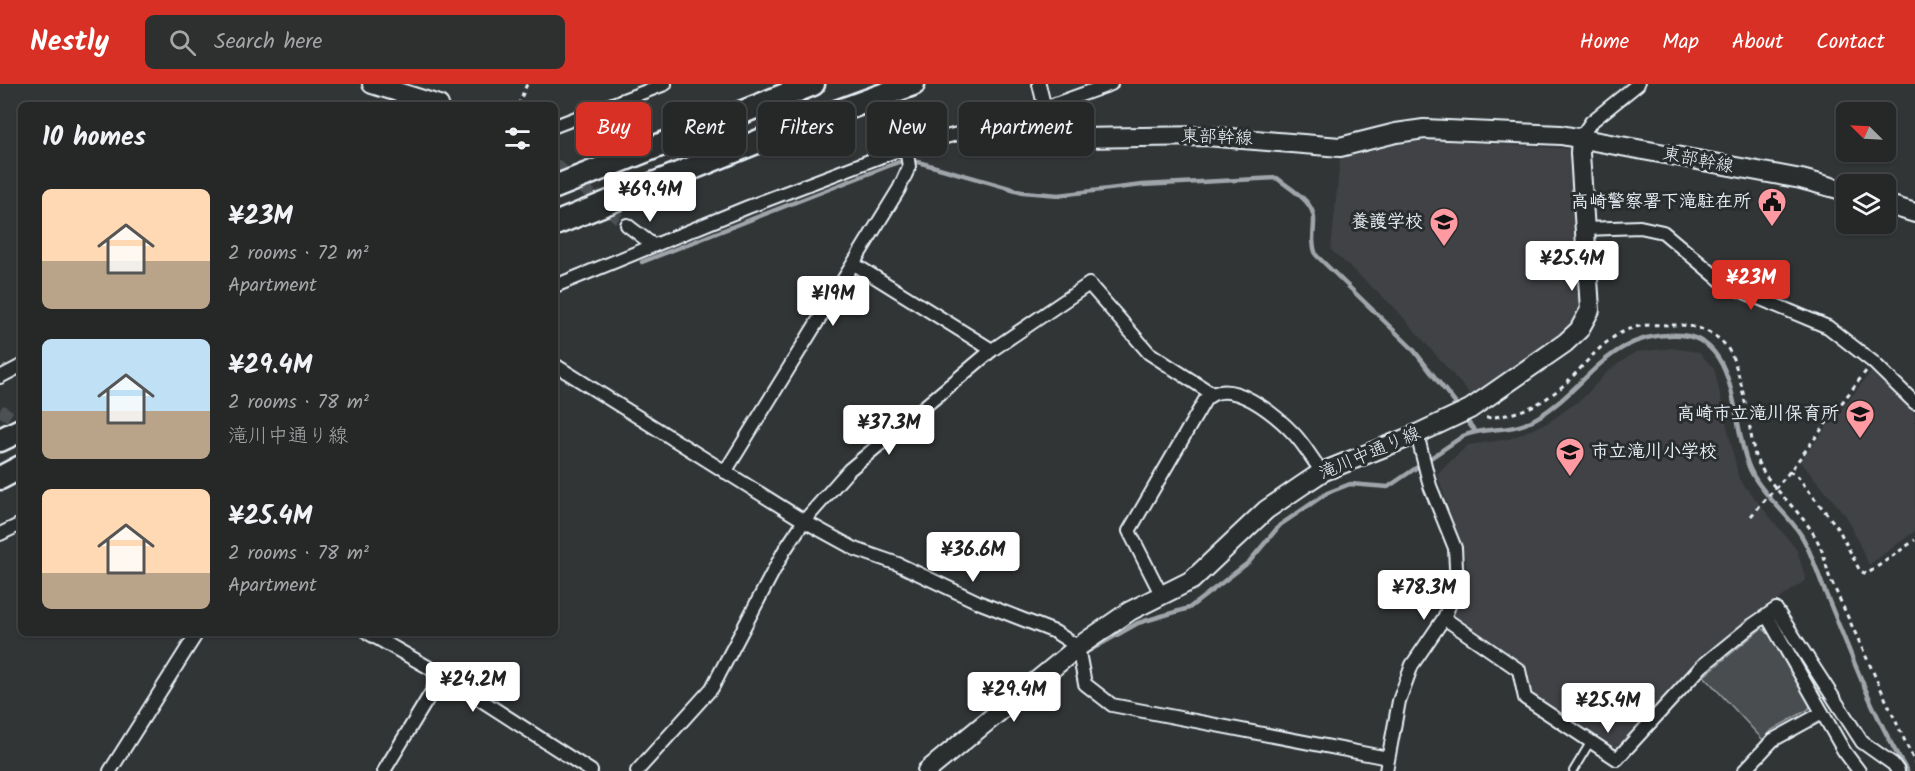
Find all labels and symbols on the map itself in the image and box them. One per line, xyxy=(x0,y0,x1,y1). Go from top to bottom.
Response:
north arrow xyxy=(1836,102,1896,162)
street label: 東部幹線 xyxy=(1181,122,1253,154)
street label: 東部幹線 xyxy=(1660,140,1736,182)
pin: ¥69.4M xyxy=(601,172,699,223)
public building icon: 高崎警察署下滝駐在所 xyxy=(1756,186,1788,228)
place label: 高崎警察署下滝駐在所 xyxy=(1571,188,1751,217)
school or university icon: 養護学校 xyxy=(1428,206,1460,248)
place label: 養護学校 xyxy=(1351,208,1423,237)
pin: ¥25.4M xyxy=(1523,241,1621,292)
pin: ¥23M xyxy=(1715,260,1787,311)
pin: ¥19M xyxy=(797,276,869,327)
school or university icon: 高崎市立滝川保育所 xyxy=(1844,398,1876,440)
place label: 高崎市立滝川保育所 xyxy=(1677,400,1839,429)
pin: ¥37.3M xyxy=(840,405,938,456)
street label: 滝川中通り線 xyxy=(1315,420,1425,488)
school or university icon: 市立滝川小学校 xyxy=(1554,436,1586,478)
place label: 市立滝川小学校 xyxy=(1591,438,1717,467)
pin: ¥36.6M xyxy=(924,532,1022,583)
pin: ¥78.3M xyxy=(1375,570,1473,621)
pin: ¥24.2M xyxy=(424,662,522,713)
pin: ¥29.4M xyxy=(965,672,1063,723)
pin: ¥25.4M xyxy=(1559,683,1657,734)

